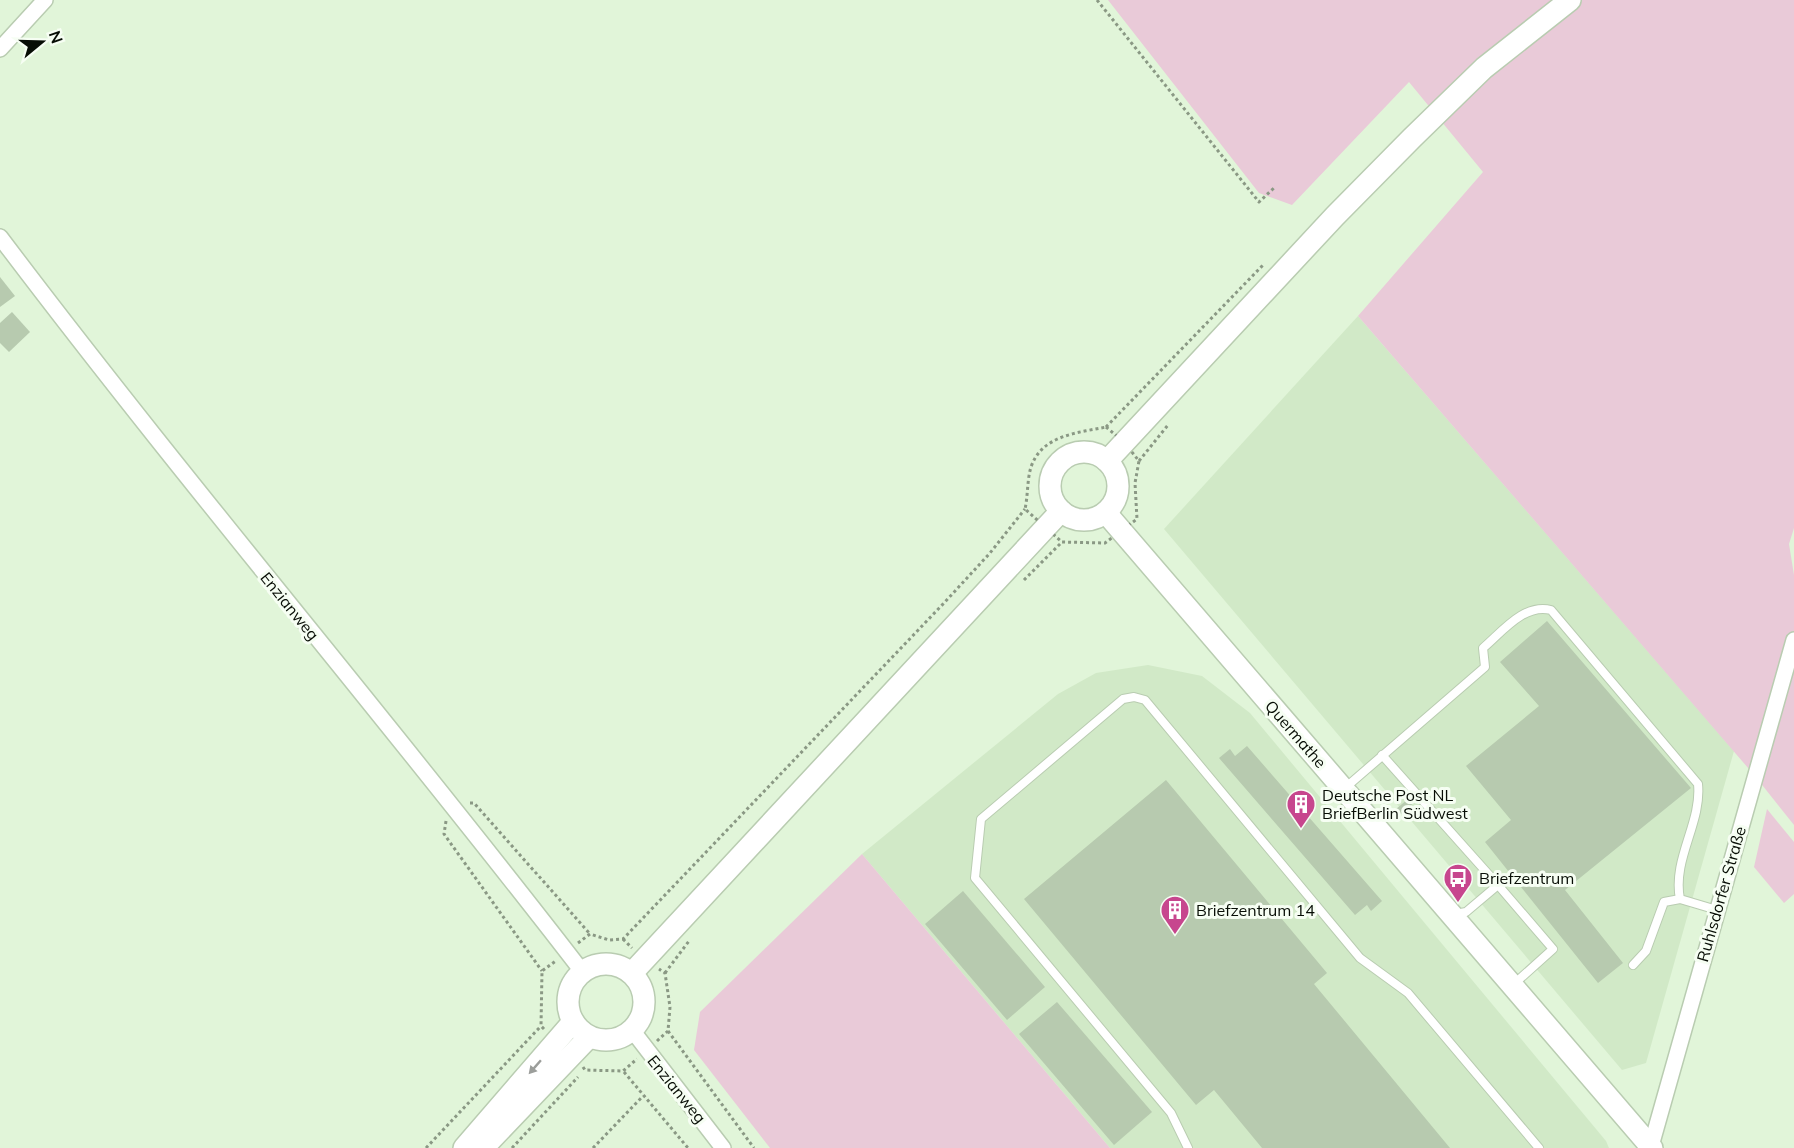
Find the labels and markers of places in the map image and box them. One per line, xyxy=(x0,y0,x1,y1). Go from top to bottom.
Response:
place label: Deutsche Post NL BriefBerlin Südwest xyxy=(1322,785,1468,823)
building icon: Deutsche Post NL BriefBerlin Südwest xyxy=(1285,788,1317,830)
bus stop icon: Briefzentrum xyxy=(1442,862,1474,904)
place label: Briefzentrum xyxy=(1479,868,1574,888)
building icon: Briefzentrum 14 xyxy=(1159,894,1191,936)
place label: Briefzentrum 14 xyxy=(1196,900,1315,920)

